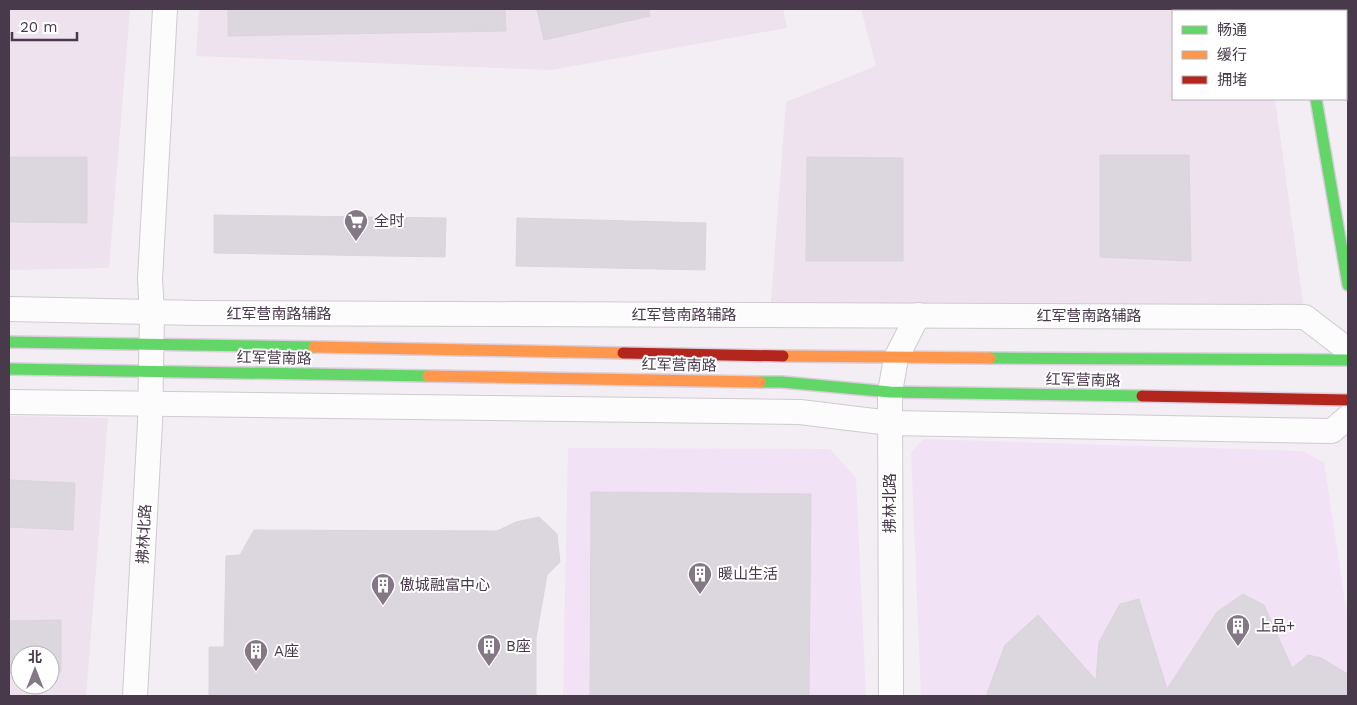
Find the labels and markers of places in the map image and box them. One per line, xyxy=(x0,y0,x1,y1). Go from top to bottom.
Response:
supermarket icon: 全时 xyxy=(343,208,369,242)
place label: 全时 xyxy=(374,212,404,230)
building icon: 暖山生活 xyxy=(687,561,713,595)
place label: 暖山生活 xyxy=(718,565,778,583)
building icon: 傲城融富中心 xyxy=(370,572,396,606)
place label: 傲城融富中心 xyxy=(400,576,490,594)
building icon: 上品+ xyxy=(1225,613,1251,647)
place label: 上品+ xyxy=(1256,617,1295,635)
building icon: B座 xyxy=(476,633,502,667)
place label: B座 xyxy=(506,637,531,655)
building icon: A座 xyxy=(243,638,269,672)
place label: A座 xyxy=(274,642,299,660)

